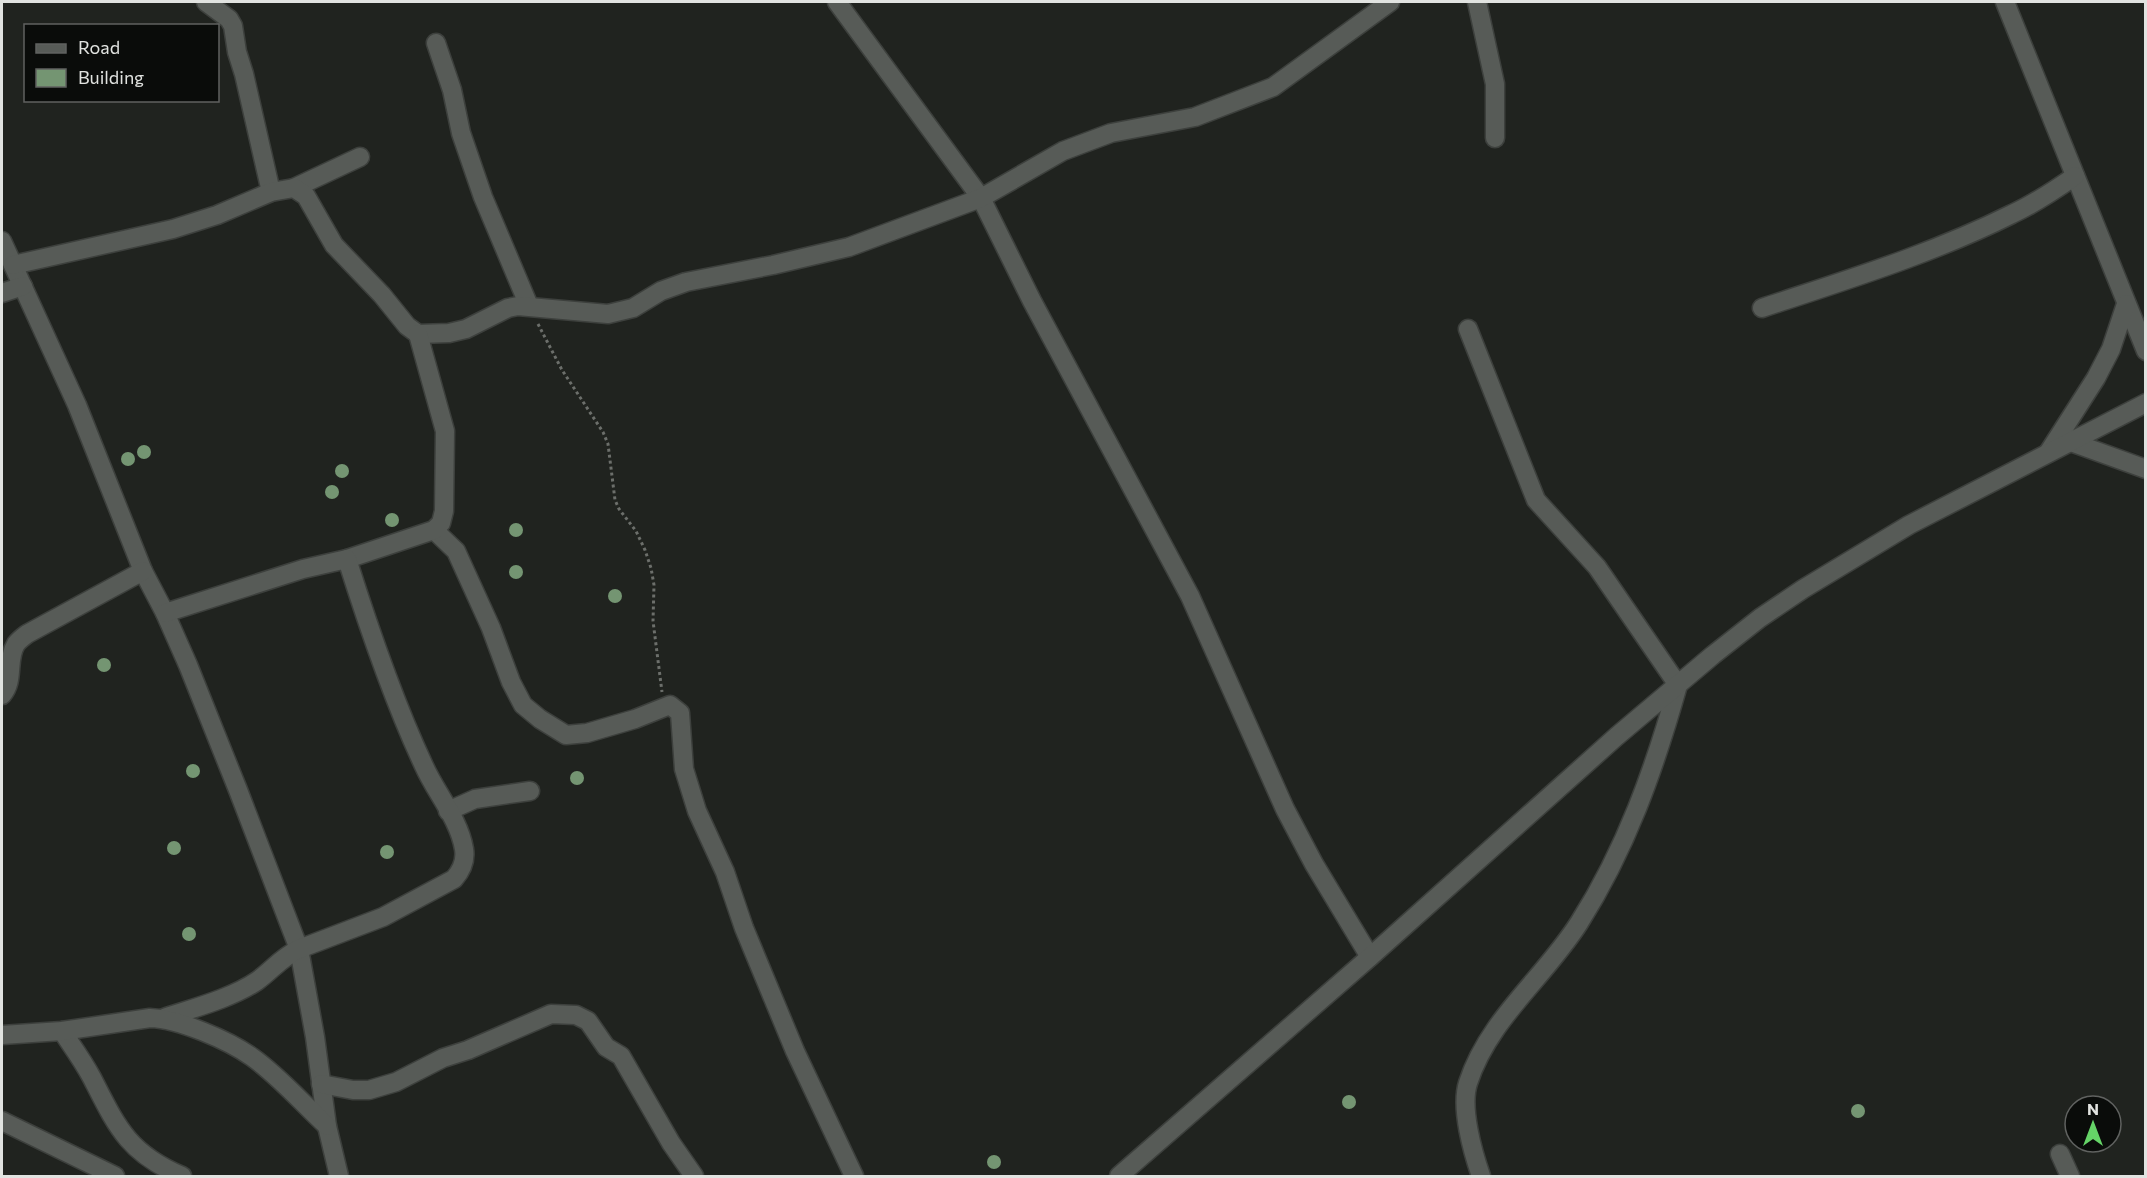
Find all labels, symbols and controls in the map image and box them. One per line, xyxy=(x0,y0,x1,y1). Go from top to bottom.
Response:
legend xyxy=(24,24,219,102)
text: Road xyxy=(78,36,120,58)
text: Building xyxy=(78,66,144,88)
north arrow xyxy=(2063,1094,2123,1154)
text: N xyxy=(2087,1099,2099,1118)

